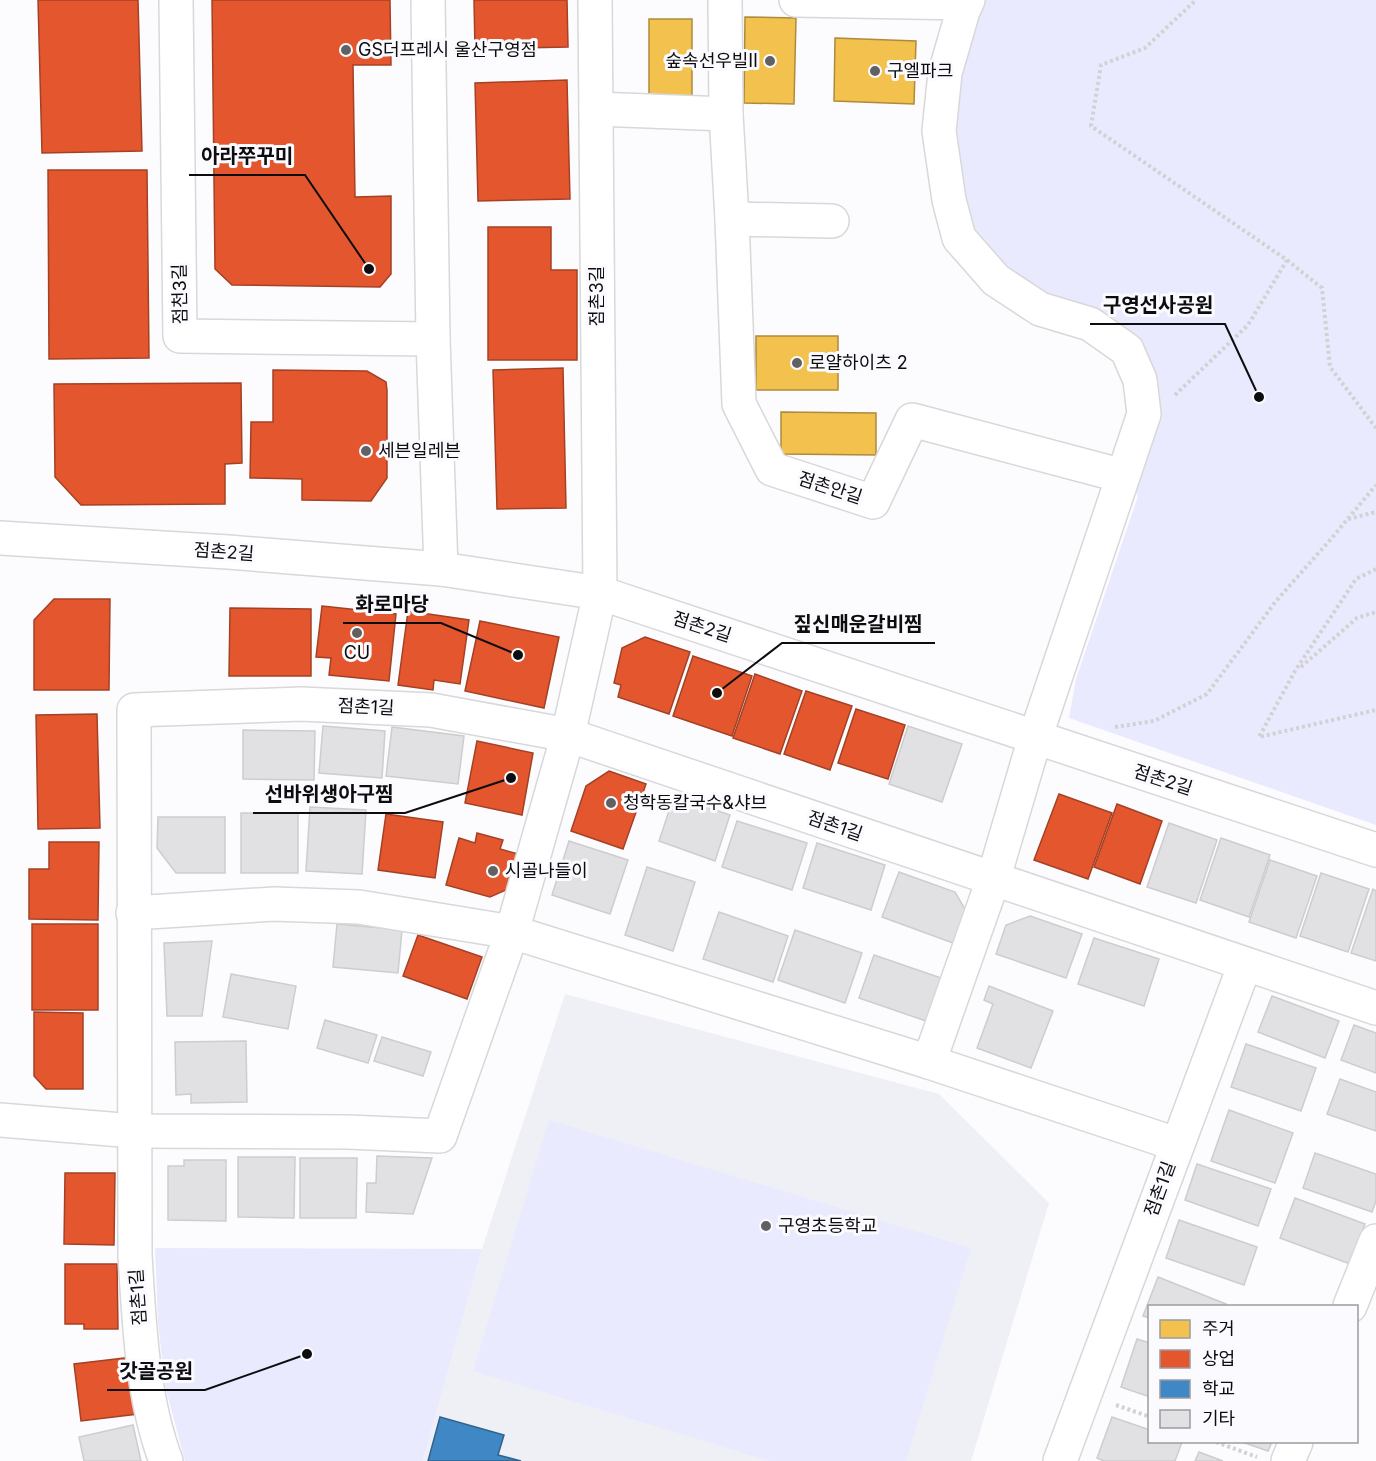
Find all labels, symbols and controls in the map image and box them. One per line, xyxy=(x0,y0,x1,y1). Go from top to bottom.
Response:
place label: GS더프레시 울산구영점 xyxy=(358,39,537,60)
marker: GS더프레시 울산구영점 xyxy=(339,43,353,57)
place label: 숲속선우빌Ⅱ xyxy=(666,50,758,71)
marker: 숲속선우빌Ⅱ xyxy=(763,54,777,68)
place label: 구엘파크 xyxy=(887,60,953,81)
marker: 구엘파크 xyxy=(868,64,882,78)
callout: 아라쭈꾸미 xyxy=(189,137,305,175)
text: 아라쭈꾸미 xyxy=(201,144,293,168)
street label: 점천3길 xyxy=(168,263,191,325)
street label: 점촌3길 xyxy=(586,266,607,326)
callout: 구영선사공원 xyxy=(1090,286,1225,324)
text: 구영선사공원 xyxy=(1103,293,1213,317)
place label: 로얄하이츠 2 xyxy=(809,352,908,373)
marker: 로얄하이츠 2 xyxy=(790,356,804,370)
place label: 세븐일레븐 xyxy=(378,440,461,461)
marker: 세븐일레븐 xyxy=(359,444,373,458)
street label: 점촌안길 xyxy=(795,467,865,508)
street label: 점촌2길 xyxy=(193,539,255,564)
callout: 화로마당 xyxy=(343,585,441,623)
text: 화로마당 xyxy=(355,592,429,616)
callout: 짚신매운갈비찜 xyxy=(782,605,935,643)
street label: 점촌2길 xyxy=(670,607,734,646)
text: 짚신매운갈비찜 xyxy=(794,612,922,636)
marker: CU xyxy=(350,626,364,640)
place label: CU xyxy=(344,642,370,663)
street label: 점촌1길 xyxy=(337,695,395,718)
street label: 점촌2길 xyxy=(1131,760,1195,799)
callout: 선바위생아구찜 xyxy=(253,775,405,813)
text: 선바위생아구찜 xyxy=(265,782,393,806)
place label: 청학동칼국수&샤브 xyxy=(623,792,767,813)
marker: 청학동칼국수&샤브 xyxy=(604,796,618,810)
street label: 점촌1길 xyxy=(805,806,866,845)
place label: 시골나들이 xyxy=(505,860,588,881)
marker: 시골나들이 xyxy=(486,864,500,878)
street label: 점촌1길 xyxy=(1140,1158,1179,1219)
place label: 구영초등학교 xyxy=(778,1215,877,1236)
marker: 구영초등학교 xyxy=(759,1219,773,1233)
street label: 점촌1길 xyxy=(125,1268,150,1326)
legend xyxy=(1148,1305,1358,1443)
text: 주거 xyxy=(1202,1318,1235,1339)
text: 상업 xyxy=(1202,1348,1235,1369)
callout: 갓골공원 xyxy=(107,1352,205,1390)
text: 갓골공원 xyxy=(119,1359,193,1383)
text: 학교 xyxy=(1202,1378,1235,1399)
text: 기타 xyxy=(1202,1408,1236,1429)

